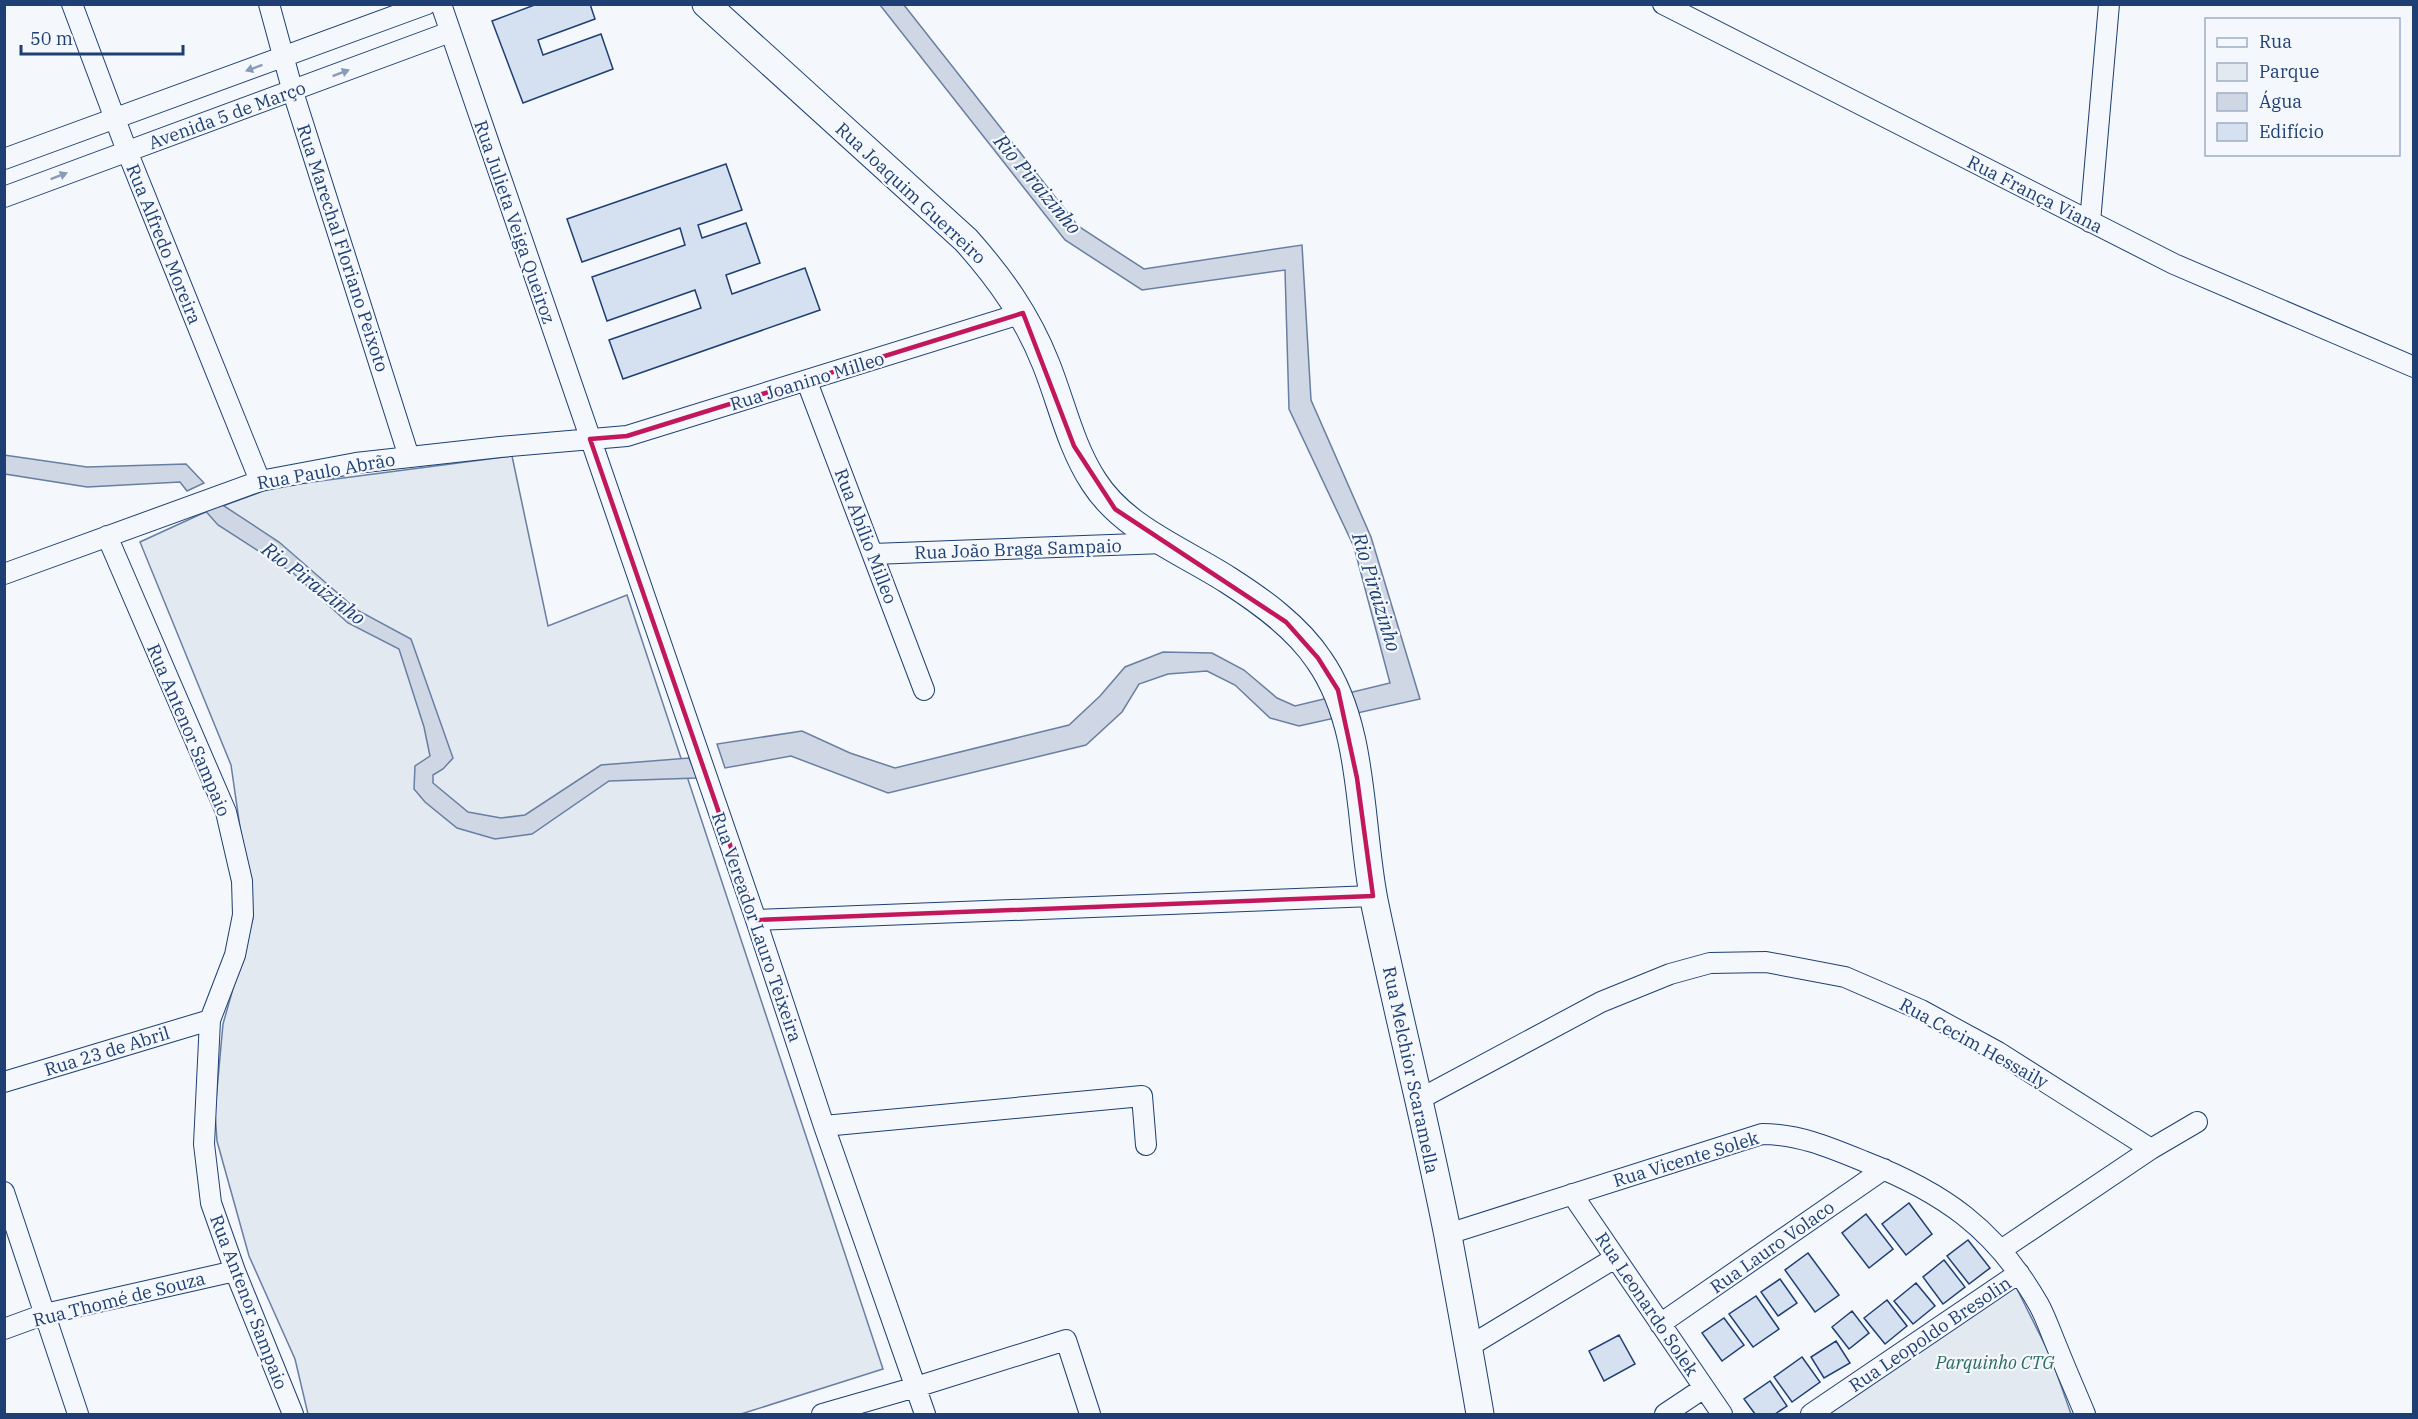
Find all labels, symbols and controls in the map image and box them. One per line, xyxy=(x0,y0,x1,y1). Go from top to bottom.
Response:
scale bar xyxy=(21,18,183,56)
legend xyxy=(2205,18,2400,156)
text: 50 m xyxy=(30,27,73,50)
text: Rua xyxy=(2259,30,2292,53)
text: Parque xyxy=(2259,60,2319,83)
one-way arrow xyxy=(245,64,263,74)
one-way arrow xyxy=(332,68,350,78)
street label: Avenida 5 de Março xyxy=(145,76,309,154)
text: Água xyxy=(2259,90,2302,113)
street label: Rua Julieta Veiga Queiroz xyxy=(469,117,561,327)
street label: Rua Joaquim Guerreiro xyxy=(831,117,991,269)
text: Edifício xyxy=(2259,120,2324,143)
street label: Rua Marechal Floriano Peixoto xyxy=(292,121,394,375)
water label: Rio Piraizinho xyxy=(987,127,1088,240)
street label: Rua França Viana xyxy=(1963,150,2107,238)
street label: Rua Alfredo Moreira xyxy=(121,160,207,328)
one-way arrow xyxy=(50,171,68,181)
street label: Rua Joanino Milleo xyxy=(727,347,887,415)
street label: Rua Paulo Abrão xyxy=(255,448,397,494)
street label: Rua Abílio Milleo xyxy=(830,465,902,607)
water label: Rio Piraizinho xyxy=(1346,528,1408,655)
street label: Rua João Braga Sampaio xyxy=(914,534,1122,564)
water label: Rio Piraizinho xyxy=(256,535,371,631)
street label: Rua Antenor Sampaio xyxy=(142,640,236,820)
street label: Rua Vereador Lauro Teixeira xyxy=(707,809,807,1045)
street label: Rua Melchior Scaramella xyxy=(1378,964,1444,1176)
street label: Rua Cecim Hessaily xyxy=(1896,993,2053,1094)
street label: Rua 23 de Abril xyxy=(42,1021,172,1081)
street label: Rua Vicente Solek xyxy=(1610,1126,1762,1192)
street label: Rua Lauro Volaco xyxy=(1705,1196,1839,1298)
street label: Rua Antenor Sampaio xyxy=(205,1211,293,1393)
street label: Rua Leonardo Solek xyxy=(1590,1228,1704,1381)
street label: Rua Thomé de Souza xyxy=(30,1266,208,1332)
street label: Rua Leopoldo Bresolin xyxy=(1844,1271,2016,1397)
park label: Parquinho CTG xyxy=(1934,1351,2055,1374)

